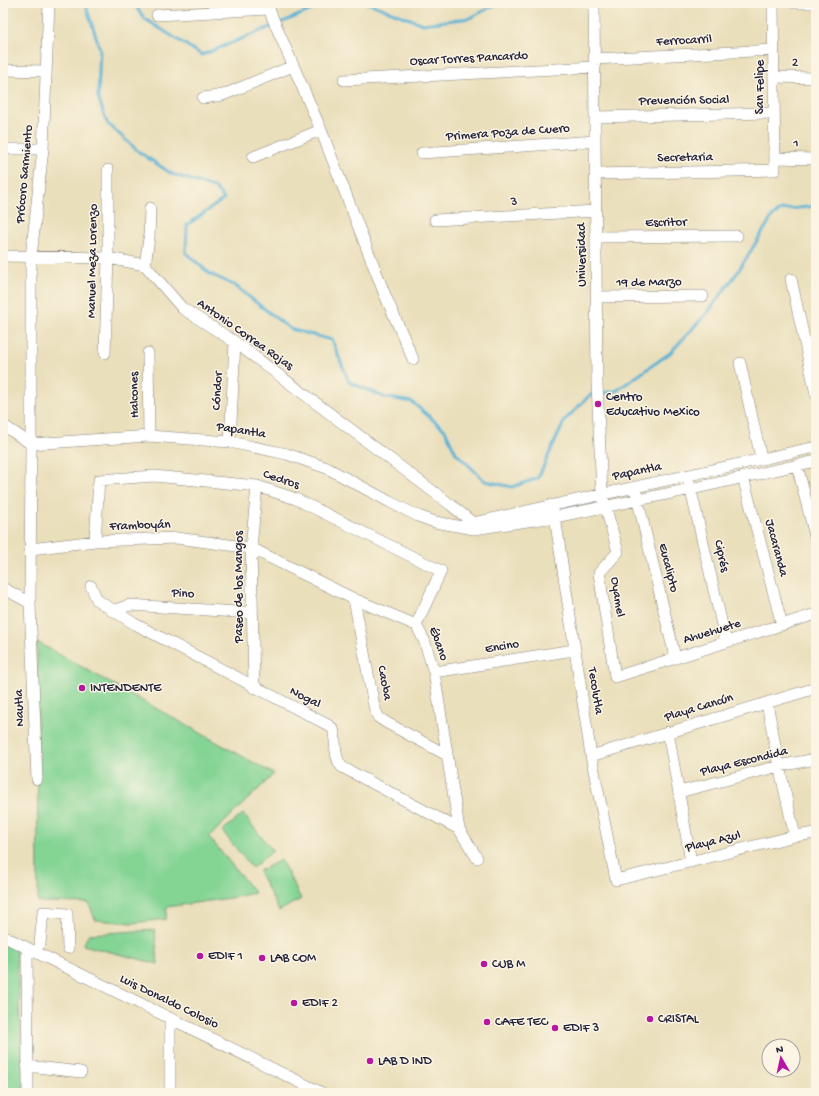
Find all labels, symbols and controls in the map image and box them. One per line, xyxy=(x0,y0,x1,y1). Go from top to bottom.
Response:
street label: Ferrocarril xyxy=(655,32,712,50)
street label: Oscar Torres Pancardo xyxy=(409,48,529,70)
street label: 2 xyxy=(792,55,799,71)
street label: San Felipe xyxy=(753,59,768,114)
street label: Prevención Social xyxy=(638,93,729,109)
street label: Primera Poza de Cuero xyxy=(445,121,571,145)
street label: Prócoro Sarmiento xyxy=(13,124,37,225)
street label: 1 xyxy=(792,136,799,152)
street label: Secretaria xyxy=(657,150,714,166)
street label: 3 xyxy=(509,194,518,210)
street label: Manuel Meza Lorenzo xyxy=(85,203,102,318)
street label: Escritor xyxy=(645,215,688,231)
street label: Universidad xyxy=(575,222,590,287)
street label: 19 de Marzo xyxy=(615,275,682,291)
street label: Antonio Correa Rojas xyxy=(194,296,297,375)
street label: Halcones xyxy=(127,370,143,418)
street label: Cóndor xyxy=(209,370,227,411)
place label: Centro Educativo Mexico xyxy=(606,390,700,420)
marker: Centro Educativo Mexico xyxy=(593,399,603,409)
street label: Papantla xyxy=(214,420,267,442)
street label: Papantla xyxy=(610,459,664,485)
street label: Cedros xyxy=(261,467,302,493)
street label: Framboyán xyxy=(108,517,172,535)
street label: Jacaranda xyxy=(761,518,791,579)
street label: Paseo de los Mangos xyxy=(232,530,247,644)
street label: Ciprés xyxy=(710,539,732,575)
street label: Eucalipto xyxy=(655,542,681,594)
street label: Oyamel xyxy=(606,576,628,618)
street label: Pino xyxy=(170,586,195,602)
street label: Ahuehuete xyxy=(681,616,743,648)
street label: Ébano xyxy=(425,625,452,663)
street label: Encino xyxy=(484,637,520,657)
street label: Caoba xyxy=(373,664,395,702)
street label: Tecolutla xyxy=(584,666,606,716)
place label: INTENDENTE xyxy=(90,681,162,696)
marker: INTENDENTE xyxy=(77,683,87,693)
street label: Nogal xyxy=(287,684,323,712)
street label: Nautla xyxy=(12,688,28,727)
street label: Playa Cancún xyxy=(662,690,736,726)
street label: Playa Escondida xyxy=(698,744,790,780)
street label: Playa Azul xyxy=(683,828,742,856)
place label: EDIF 1 xyxy=(208,949,243,964)
marker: EDIF 1 xyxy=(195,951,205,961)
place label: LAB COM xyxy=(270,951,317,966)
marker: LAB COM xyxy=(257,953,267,963)
place label: CUB M xyxy=(492,957,526,972)
marker: CUB M xyxy=(479,959,489,969)
street label: Luis Donaldo Colosio xyxy=(117,972,221,1033)
place label: EDIF 2 xyxy=(302,996,338,1011)
marker: EDIF 2 xyxy=(289,998,299,1008)
place label: CRISTAL xyxy=(658,1012,700,1027)
marker: CRISTAL xyxy=(645,1014,655,1024)
place label: CAFE TEC xyxy=(495,1015,549,1030)
marker: CAFE TEC xyxy=(482,1017,492,1027)
place label: EDIF 3 xyxy=(563,1021,599,1036)
marker: EDIF 3 xyxy=(550,1023,560,1033)
north arrow xyxy=(761,1038,801,1078)
text: N xyxy=(775,1044,784,1057)
place label: LAB D IND xyxy=(378,1054,432,1069)
marker: LAB D IND xyxy=(365,1056,375,1066)

